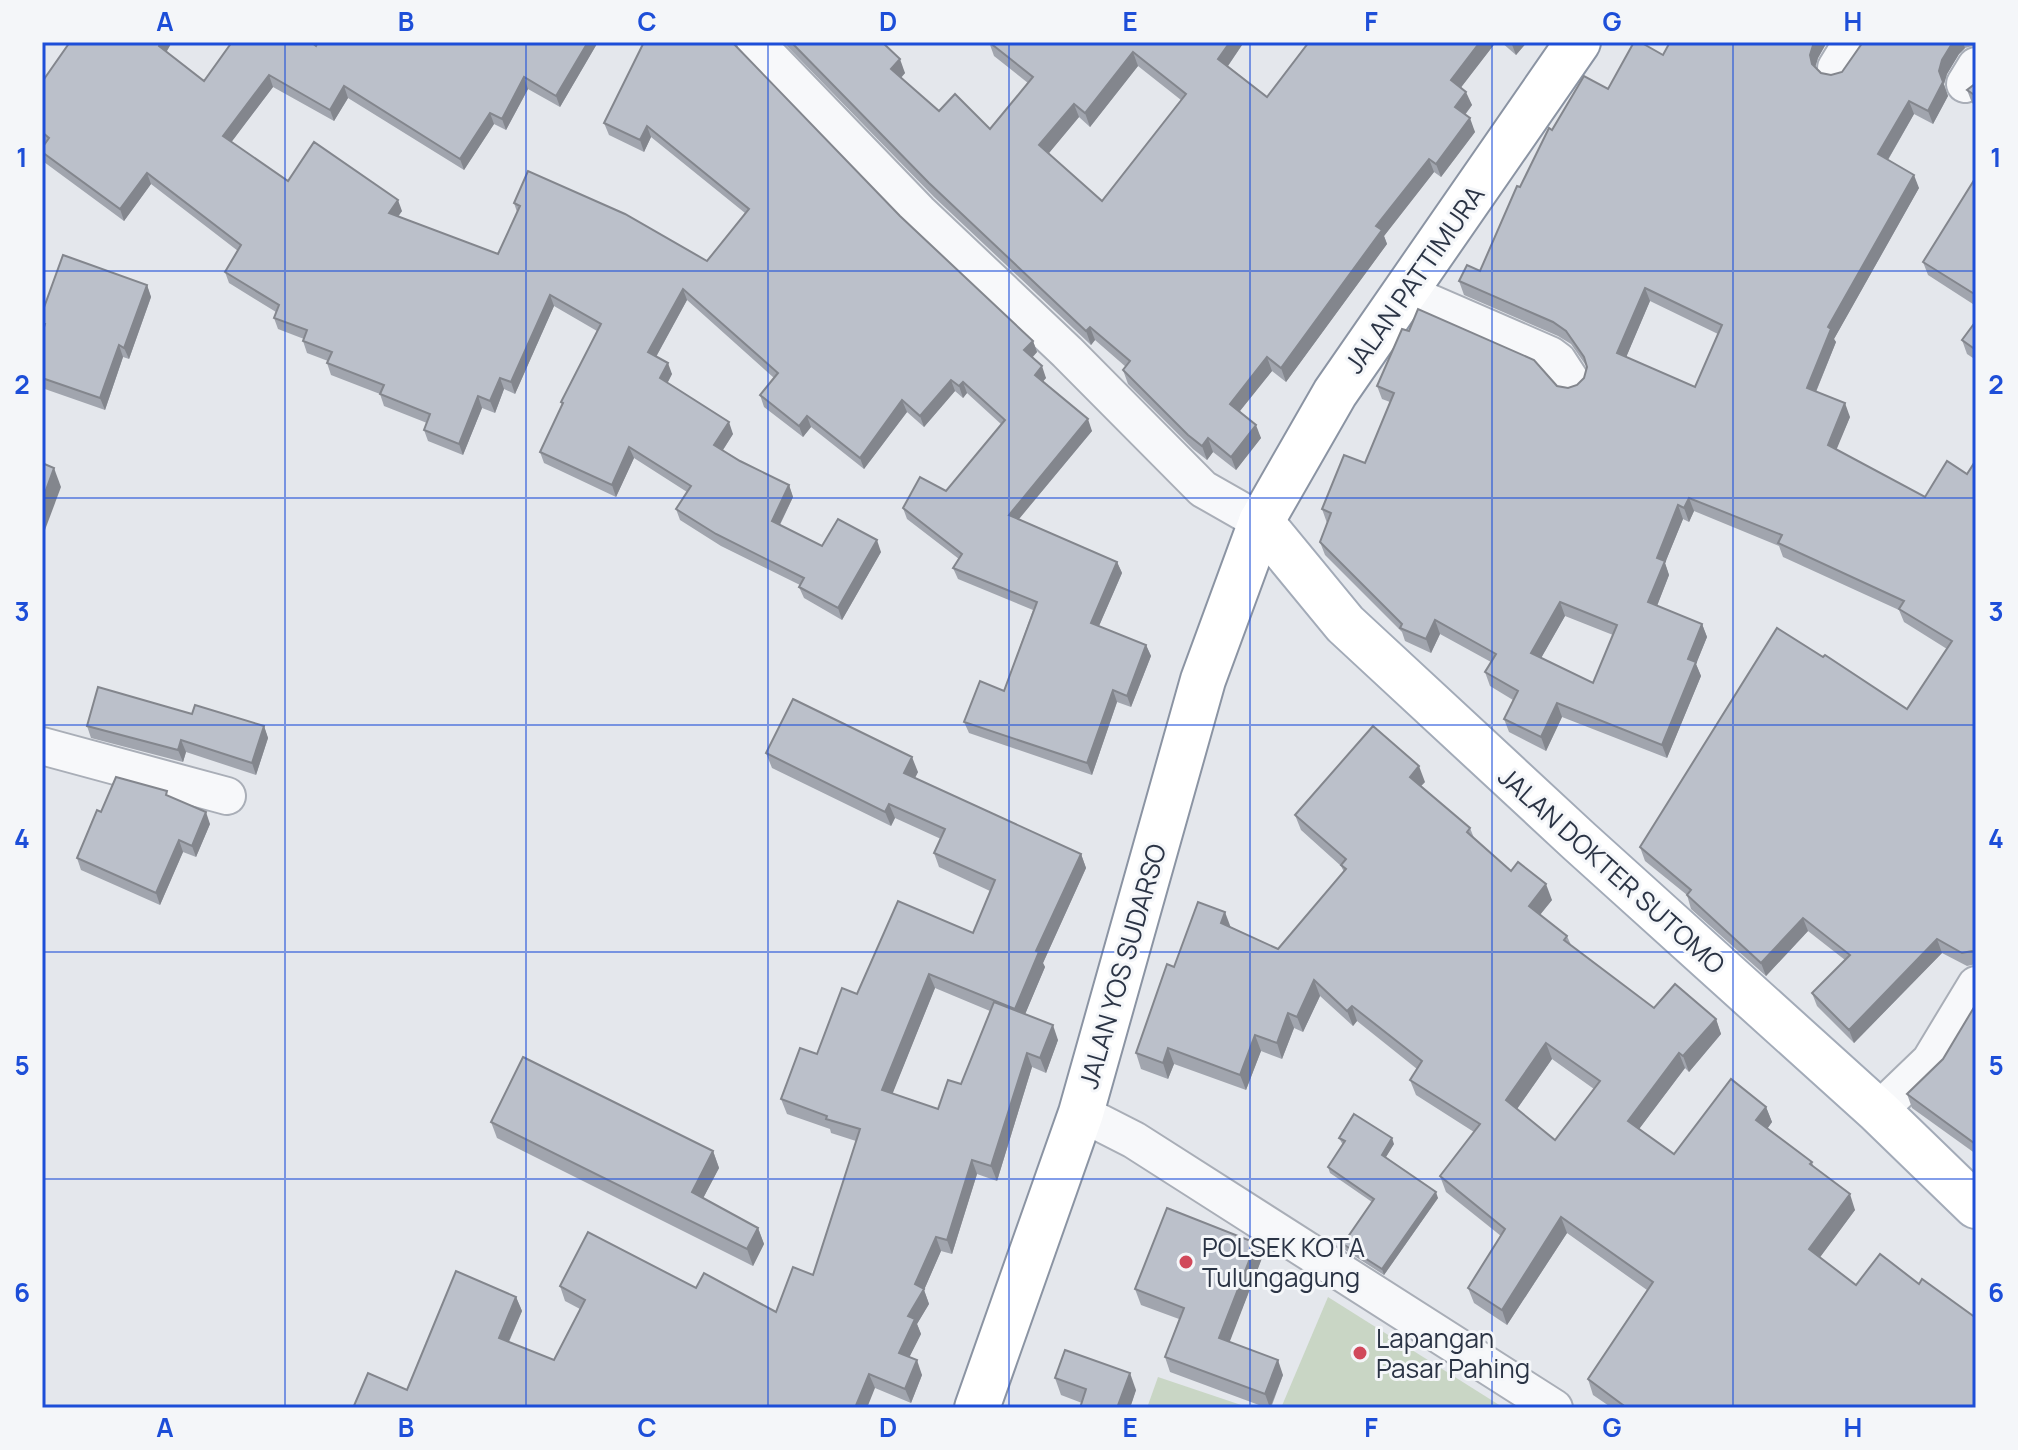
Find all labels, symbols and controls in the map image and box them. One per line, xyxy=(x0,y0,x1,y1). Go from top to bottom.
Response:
text: A xyxy=(156,3,174,39)
text: B xyxy=(398,3,414,39)
text: C xyxy=(637,3,657,39)
text: D xyxy=(879,3,897,39)
text: E xyxy=(1122,3,1138,39)
text: F xyxy=(1364,3,1378,39)
text: G xyxy=(1602,3,1622,39)
text: H xyxy=(1844,3,1862,39)
text: 1 xyxy=(16,139,28,175)
text: 1 xyxy=(1990,139,2002,175)
street label: JALAN PATTIMURA xyxy=(1336,178,1492,380)
text: 2 xyxy=(14,366,30,402)
text: 2 xyxy=(1988,366,2004,402)
text: 3 xyxy=(14,593,30,629)
text: 3 xyxy=(1988,593,2004,629)
street label: JALAN DOKTER SUTOMO xyxy=(1491,758,1733,982)
text: 4 xyxy=(14,820,30,856)
text: 4 xyxy=(1988,820,2004,856)
street label: JALAN YOS SUDARSO xyxy=(1070,839,1174,1093)
text: 5 xyxy=(14,1047,30,1083)
text: 5 xyxy=(1988,1047,2004,1083)
place label: POLSEK KOTA Tulungagung xyxy=(1202,1229,1365,1295)
marker: POLSEK KOTA Tulungagung xyxy=(1177,1253,1195,1271)
text: 6 xyxy=(14,1274,30,1310)
text: 6 xyxy=(1988,1274,2004,1310)
place label: Lapangan Pasar Pahing xyxy=(1376,1320,1530,1386)
marker: Lapangan Pasar Pahing xyxy=(1351,1344,1369,1362)
text: A xyxy=(156,1409,174,1445)
text: B xyxy=(398,1409,414,1445)
text: C xyxy=(637,1409,657,1445)
text: D xyxy=(879,1409,897,1445)
text: E xyxy=(1122,1409,1138,1445)
text: F xyxy=(1364,1409,1378,1445)
text: G xyxy=(1602,1409,1622,1445)
text: H xyxy=(1844,1409,1862,1445)

